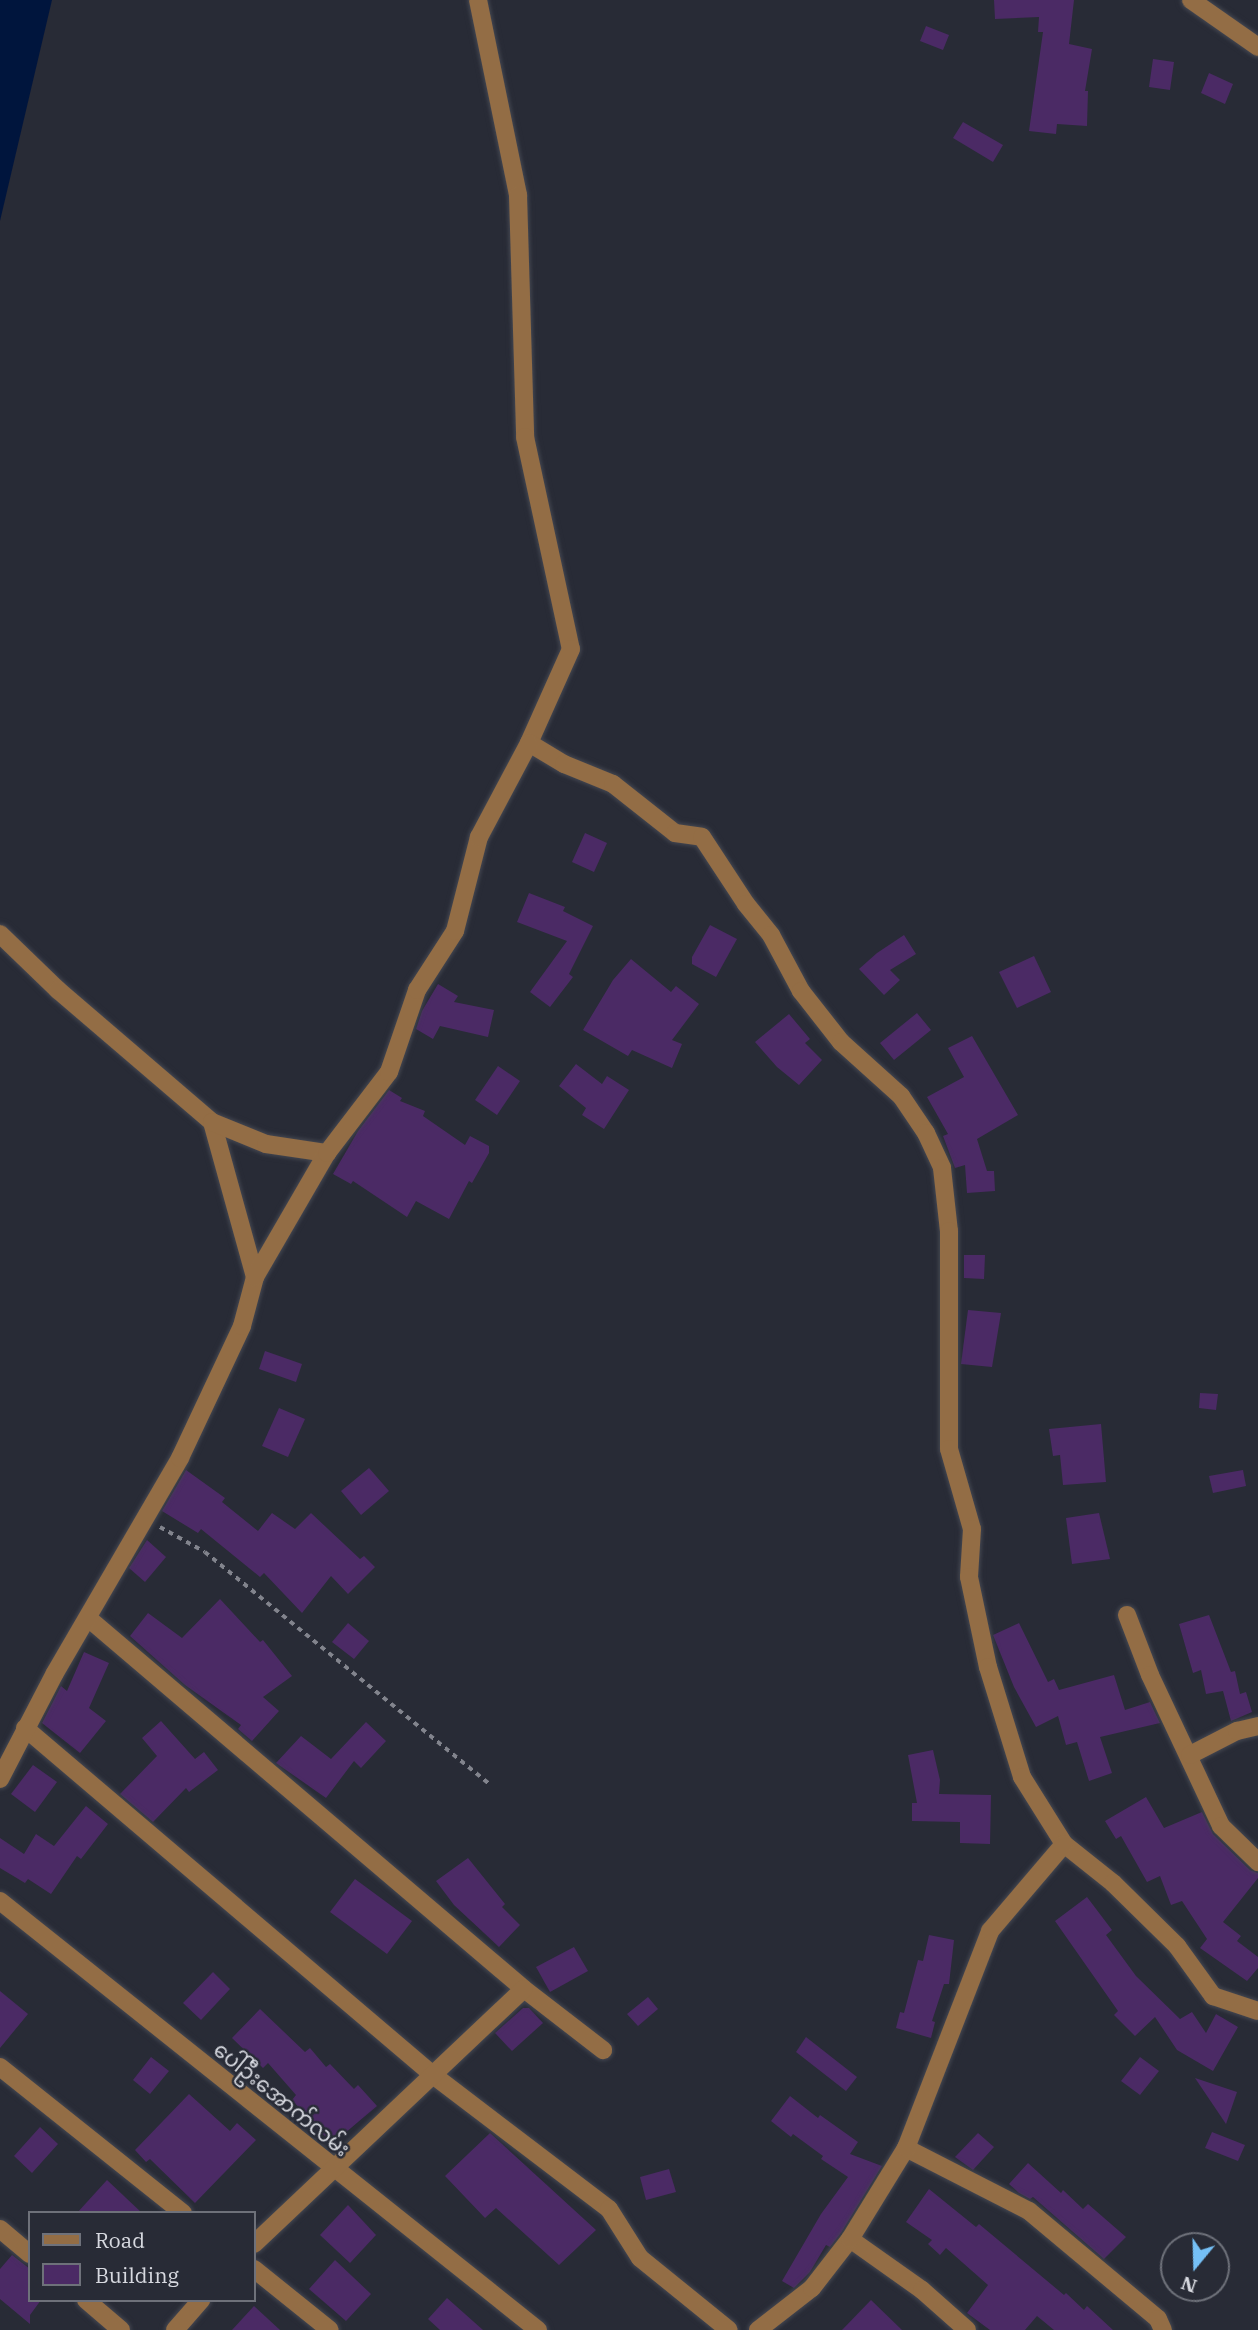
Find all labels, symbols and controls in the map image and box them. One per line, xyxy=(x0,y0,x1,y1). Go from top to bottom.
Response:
street label: ပေါ်ဦးအောက်လမ်း xyxy=(209,2036,355,2162)
legend xyxy=(28,2211,256,2302)
text: Road xyxy=(95,2226,145,2254)
north arrow xyxy=(1160,2232,1230,2302)
text: Building xyxy=(95,2261,179,2289)
text: N xyxy=(1178,2271,1200,2299)

